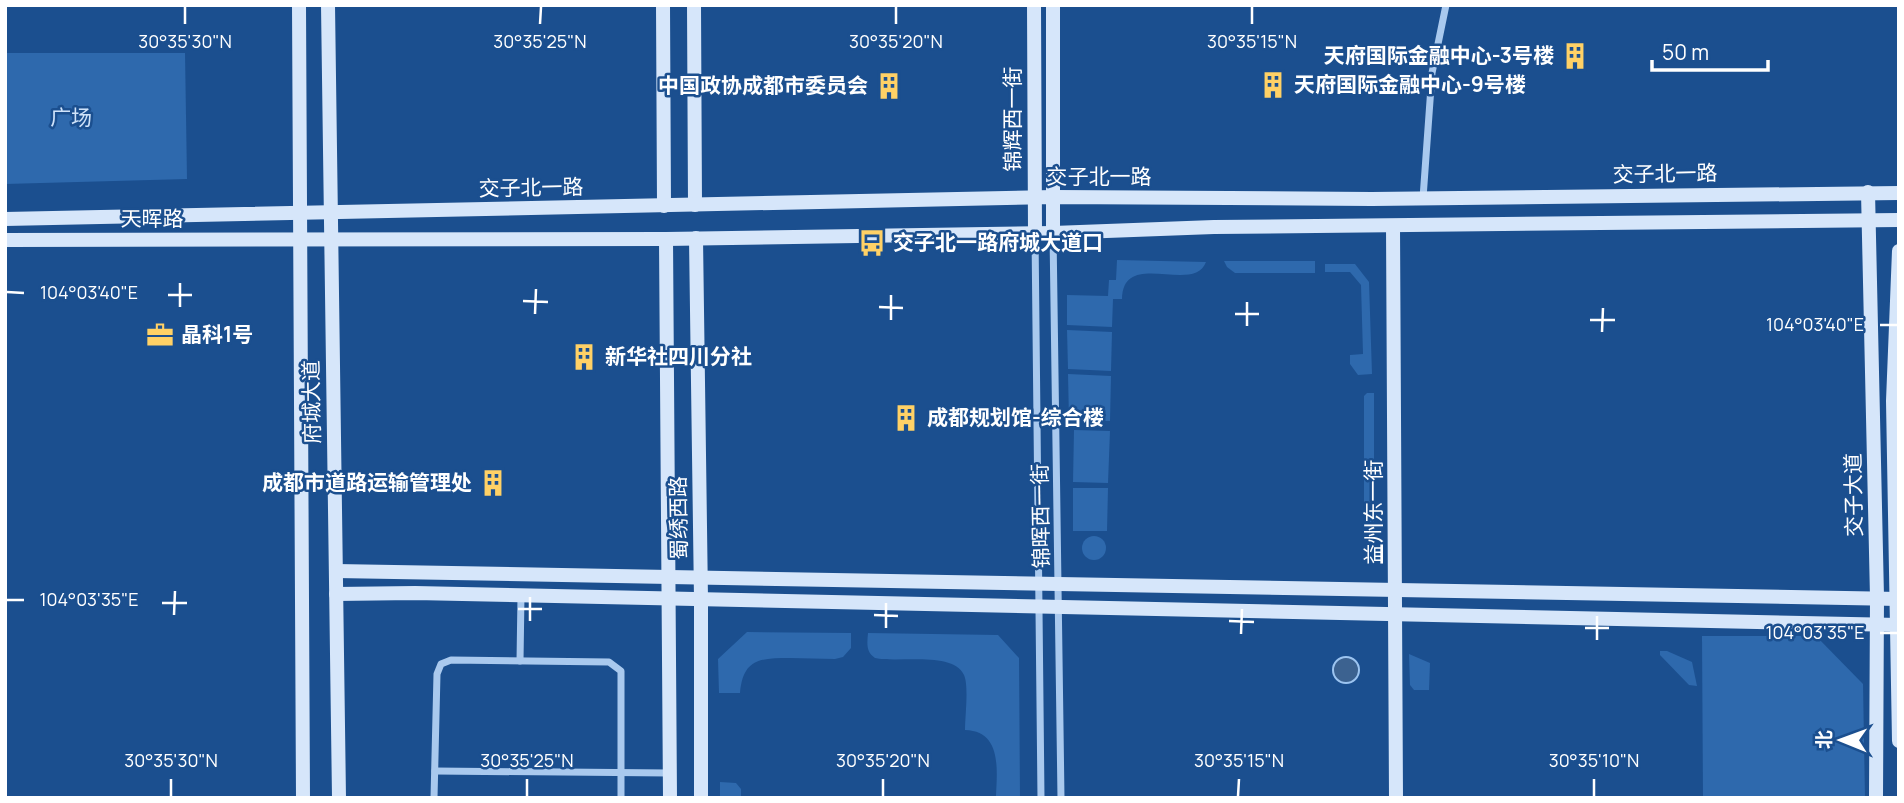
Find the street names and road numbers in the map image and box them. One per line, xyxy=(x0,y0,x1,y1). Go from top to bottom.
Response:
street label: 锦辉西一街 xyxy=(998,67,1026,172)
street label: 交子北一路 xyxy=(1612,158,1718,188)
street label: 交子北一路 xyxy=(1047,162,1152,190)
street label: 交子北一路 xyxy=(478,172,584,202)
street label: 天晖路 xyxy=(121,204,184,232)
street label: 府城大道 xyxy=(296,360,326,444)
street label: 交子大道 xyxy=(1838,453,1868,537)
street label: 益州东一街 xyxy=(1359,460,1387,565)
street label: 锦晖西一街 xyxy=(1025,463,1055,569)
street label: 蜀绣西路 xyxy=(663,476,693,560)

